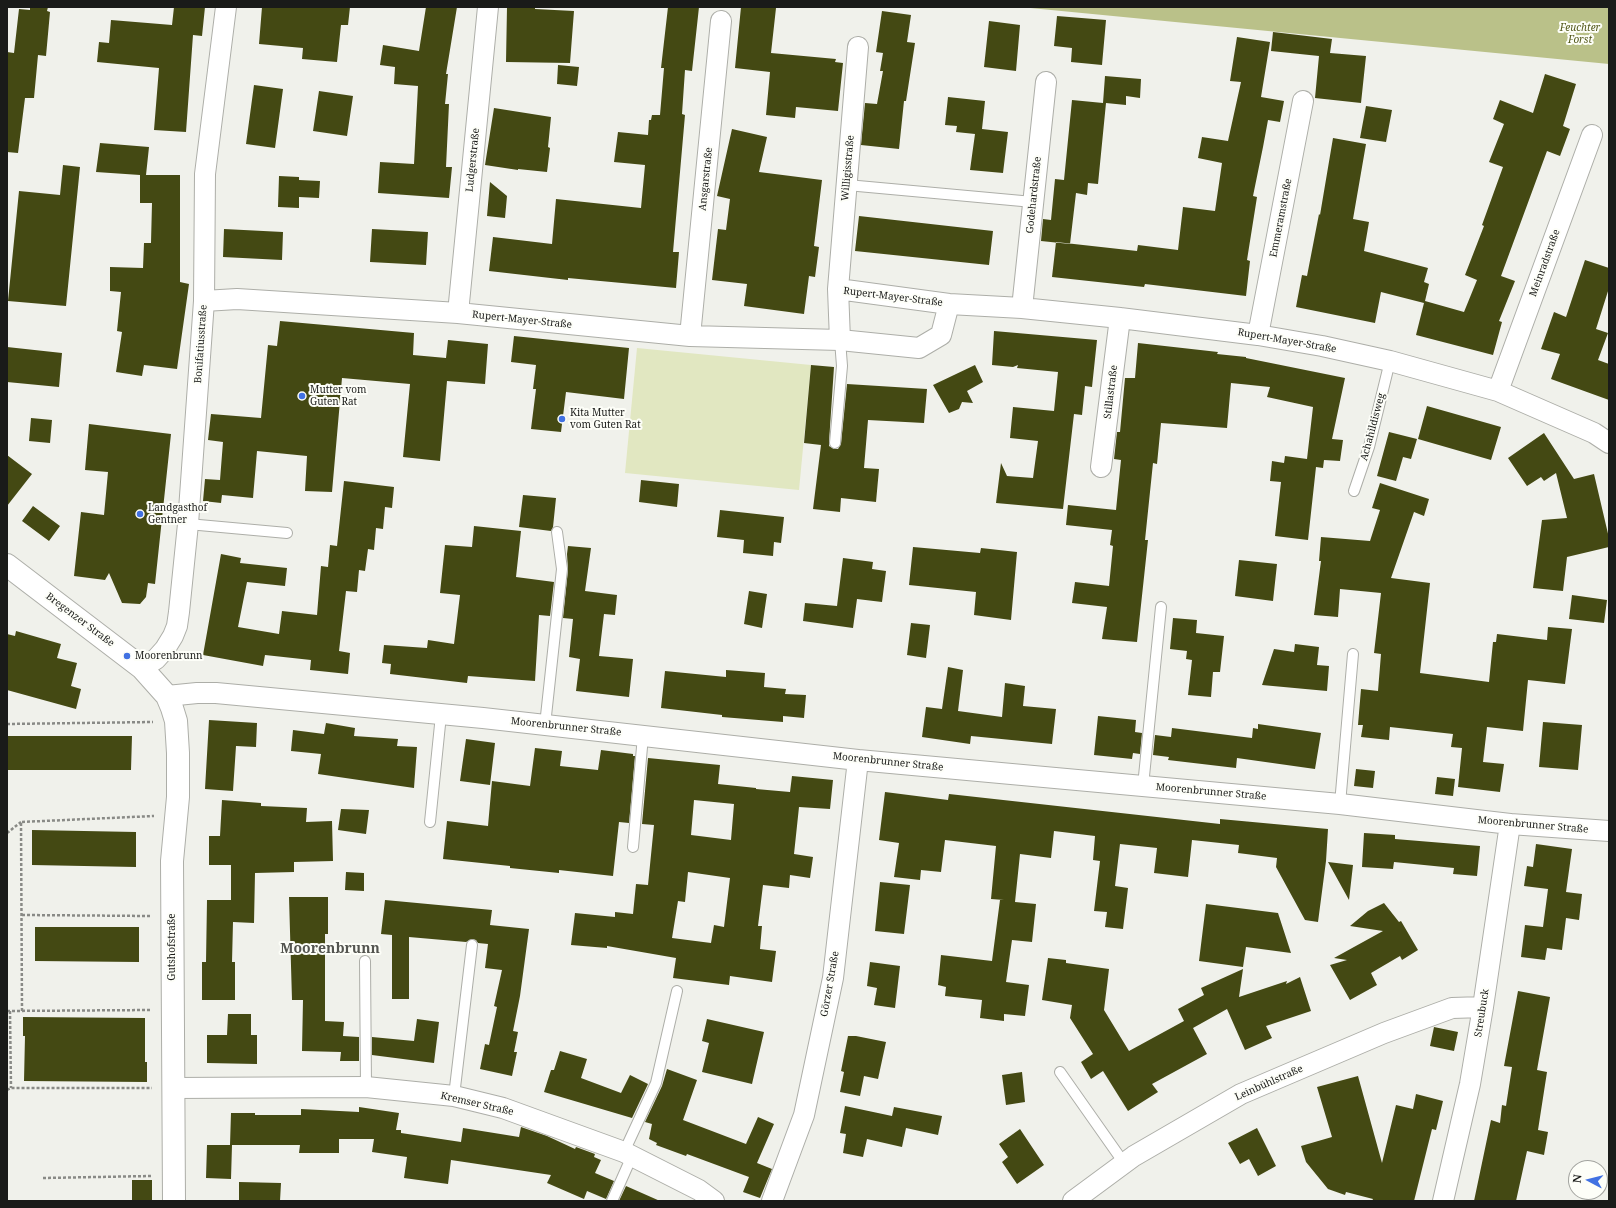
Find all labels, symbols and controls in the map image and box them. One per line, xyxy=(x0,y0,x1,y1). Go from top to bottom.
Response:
park label: Feuchter Forst xyxy=(1560,22,1600,46)
street label: Ludgerstraße xyxy=(464,127,482,193)
street label: Willigisstraße xyxy=(839,135,857,201)
street label: Ansgarstraße xyxy=(697,147,715,211)
street label: Godehardstraße xyxy=(1024,156,1044,234)
street label: Emmeramstraße xyxy=(1267,178,1295,258)
street label: Meinradstraße xyxy=(1527,228,1563,298)
street label: Rupert-Mayer-Straße xyxy=(843,285,943,309)
street label: Bonifatiusstraße xyxy=(192,304,210,384)
street label: Rupert-Mayer-Straße xyxy=(472,309,572,331)
street label: Rupert-Mayer-Straße xyxy=(1237,326,1337,356)
street label: Stillastraße xyxy=(1102,364,1120,420)
place label: Mutter vom Guten Rat xyxy=(310,384,366,408)
marker: Mutter vom Guten Rat xyxy=(297,391,307,401)
street label: Achahildisweg xyxy=(1358,392,1388,462)
place label: Kita Mutter vom Guten Rat xyxy=(570,407,641,430)
marker: Kita Mutter vom Guten Rat xyxy=(557,414,567,424)
place label: Landgasthof Gentner xyxy=(148,502,207,526)
marker: Landgasthof Gentner xyxy=(135,509,145,519)
street label: Bregenzer Straße xyxy=(43,590,117,650)
place label: Moorenbrunn xyxy=(135,650,203,662)
marker: Moorenbrunn xyxy=(122,651,132,661)
street label: Moorenbrunner Straße xyxy=(510,715,622,739)
street label: Moorenbrunner Straße xyxy=(832,750,944,774)
street label: Moorenbrunner Straße xyxy=(1155,781,1267,803)
street label: Moorenbrunner Straße xyxy=(1477,814,1589,836)
street label: Gutshofstraße xyxy=(166,913,178,981)
district label: Moorenbrunn xyxy=(280,941,380,957)
street label: Görzer Straße xyxy=(818,950,842,1018)
street label: Streubuck xyxy=(1472,988,1492,1038)
street label: Leinbühlstraße xyxy=(1233,1063,1305,1103)
street label: Kremser Straße xyxy=(439,1090,515,1118)
north arrow xyxy=(1568,1160,1608,1200)
text: N xyxy=(1569,1173,1585,1184)

